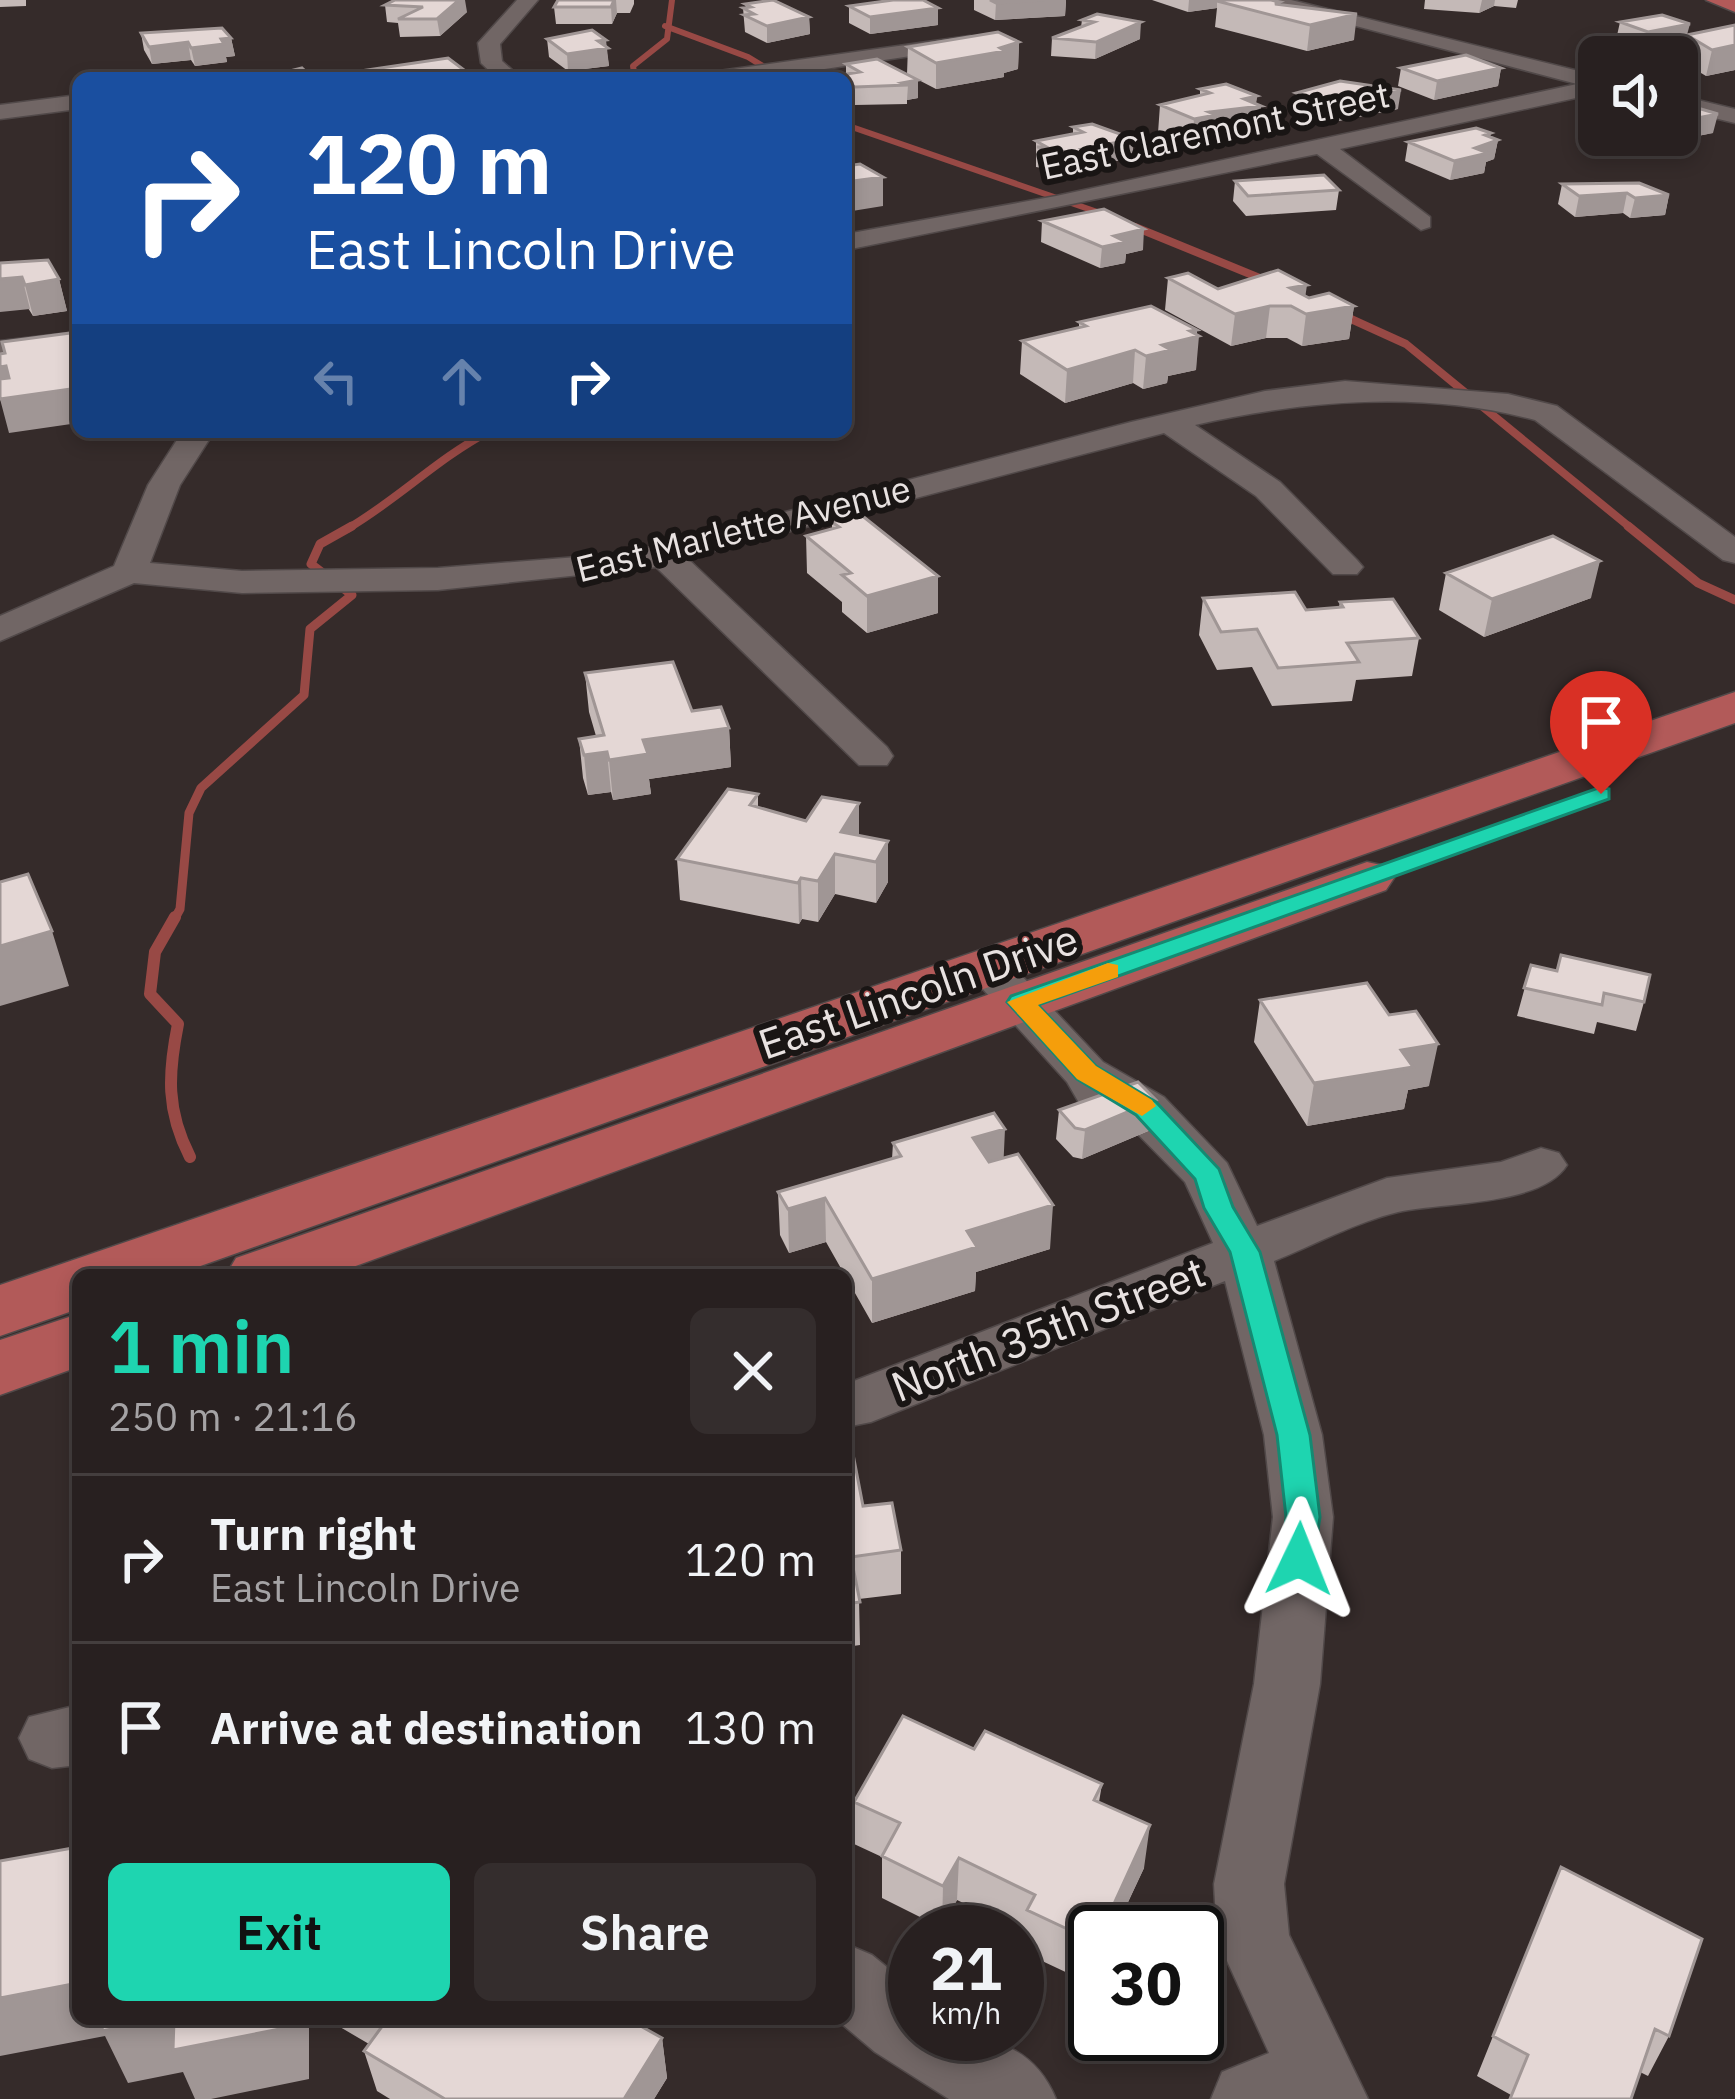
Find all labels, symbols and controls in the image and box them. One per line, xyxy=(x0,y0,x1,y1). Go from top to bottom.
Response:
map controls xyxy=(1578,36,1698,156)
button: sound xyxy=(1578,36,1698,156)
street label: East Claremont Street xyxy=(1037,70,1393,190)
text: 120 m xyxy=(306,108,552,217)
icon: right xyxy=(108,120,264,276)
text: East Lincoln Drive xyxy=(306,214,736,284)
icon: left xyxy=(303,348,369,414)
icon: ahead xyxy=(429,348,495,414)
icon: right xyxy=(555,348,621,414)
street label: East Marlette Avenue xyxy=(571,464,915,592)
pin xyxy=(1550,671,1652,794)
icon: arrive xyxy=(1568,689,1634,755)
street label: East Lincoln Drive xyxy=(751,911,1085,1071)
street label: North 35th Street xyxy=(883,1244,1213,1414)
text: 1 min xyxy=(108,1299,294,1393)
button: close xyxy=(690,1308,816,1434)
text: 250 m · 21:16 xyxy=(108,1391,358,1442)
position arrow xyxy=(1236,1496,1362,1622)
text: Turn right xyxy=(210,1504,417,1562)
icon: right xyxy=(108,1526,174,1592)
text: 120 m xyxy=(685,1530,816,1588)
text: East Lincoln Drive xyxy=(210,1562,520,1613)
icon: arrive xyxy=(108,1694,174,1760)
text: Arrive at destination xyxy=(210,1698,643,1756)
text: 130 m xyxy=(685,1698,816,1756)
button: Exit xyxy=(108,1863,450,2001)
button: Share xyxy=(474,1863,816,2001)
speed limit sign: 30 xyxy=(1068,1905,1224,2061)
text: 21 xyxy=(930,1928,1002,2007)
text: km/h xyxy=(931,1993,1001,2032)

